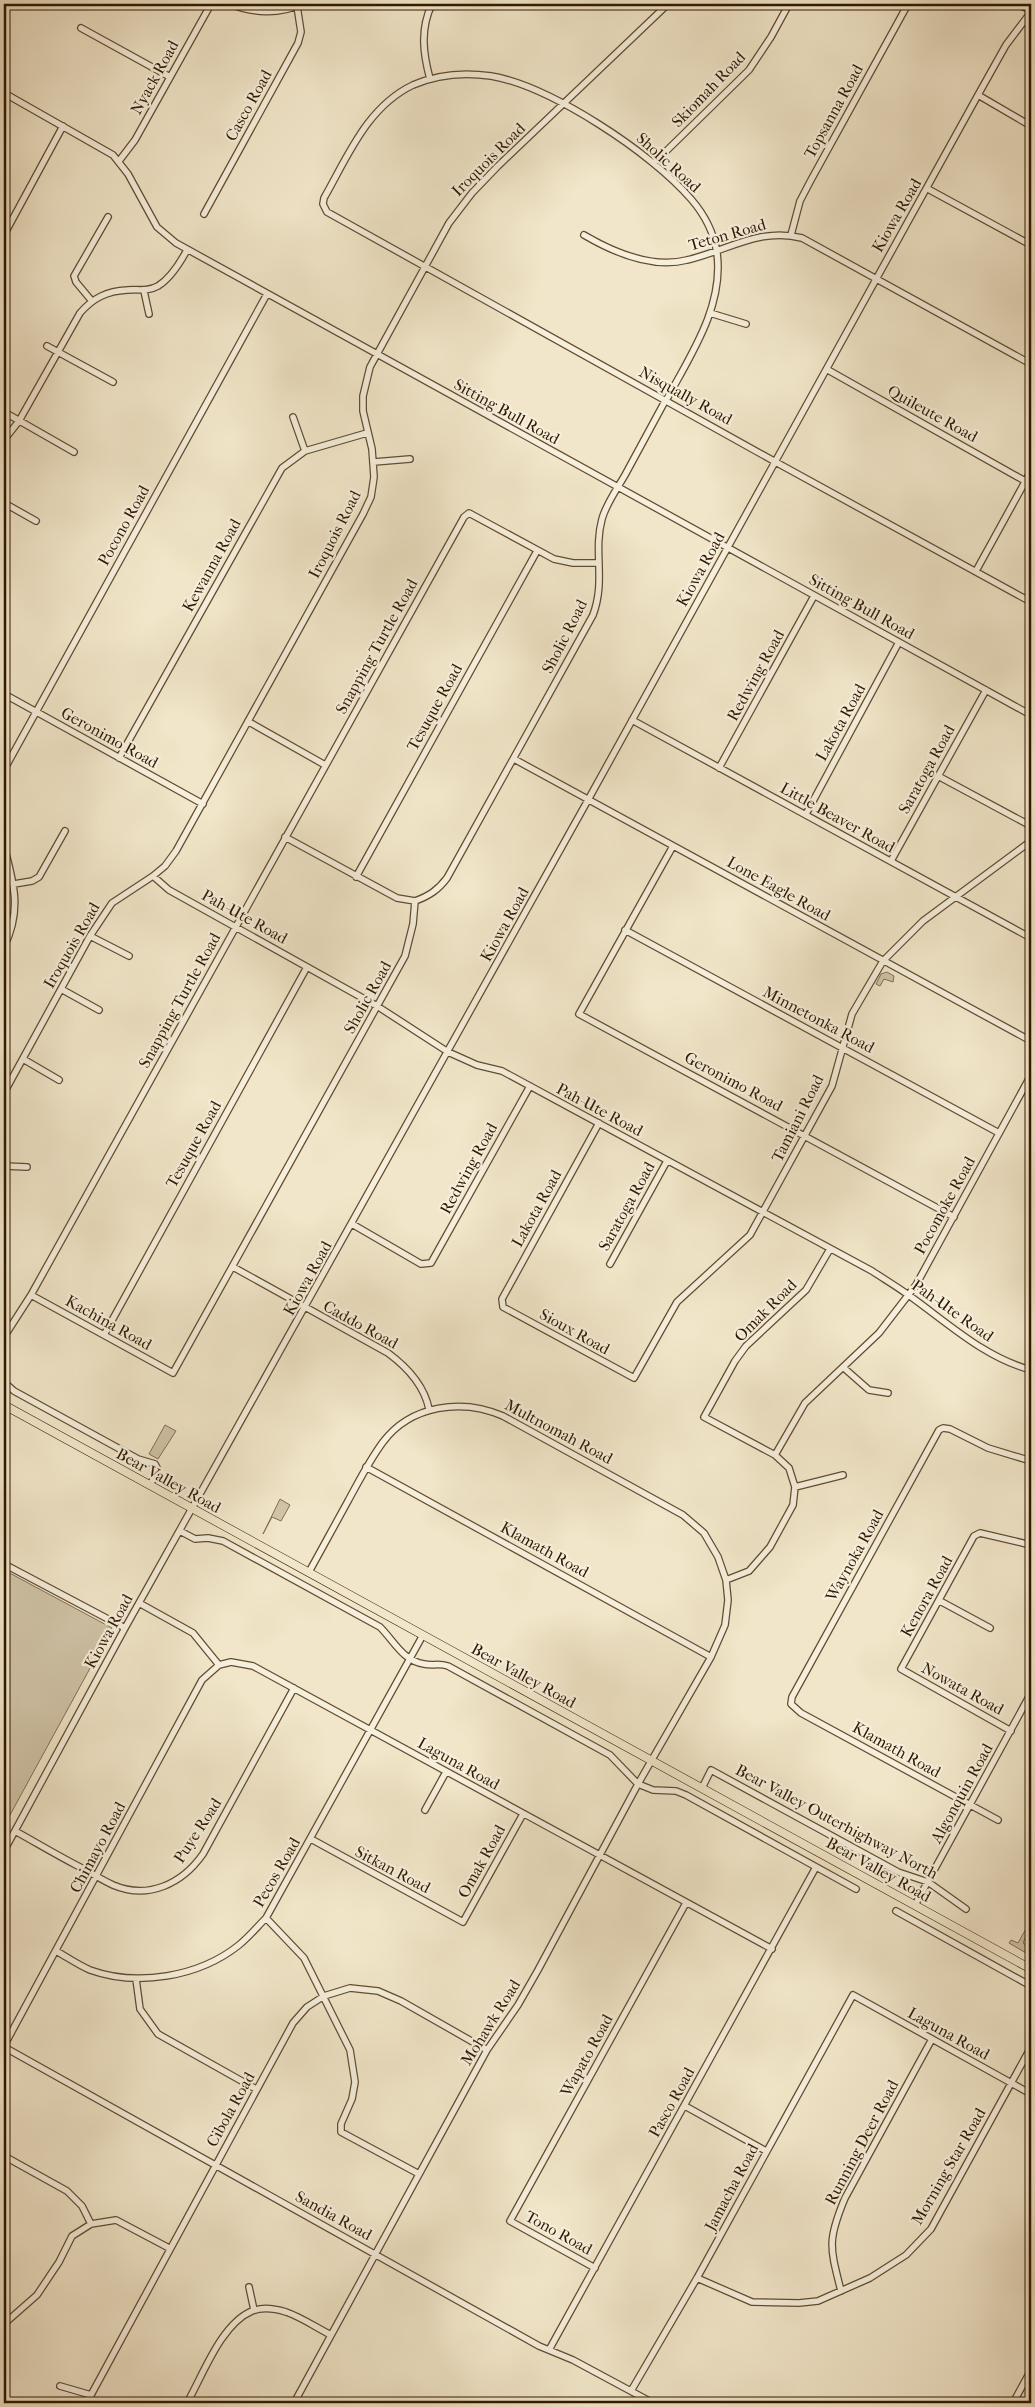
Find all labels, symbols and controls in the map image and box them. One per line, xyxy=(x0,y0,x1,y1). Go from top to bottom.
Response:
street label: Nyack Road xyxy=(126,37,183,118)
street label: Skiomah Road xyxy=(668,47,749,131)
street label: Topsanna Road xyxy=(800,61,867,162)
street label: Casco Road xyxy=(221,66,276,144)
street label: Iroquois Road xyxy=(448,118,529,200)
street label: Sholic Road xyxy=(632,128,705,196)
street label: Kiowa Road xyxy=(868,175,925,256)
street label: Teton Road xyxy=(686,214,768,255)
street label: Nisqually Road xyxy=(636,362,736,429)
street label: Sitting Bull Road xyxy=(451,375,563,448)
street label: Quileute Road xyxy=(884,381,981,446)
street label: Pocono Road xyxy=(94,482,153,569)
street label: Iroquois Road xyxy=(304,487,365,581)
street label: Kewanna Road xyxy=(178,515,245,615)
street label: Kiowa Road xyxy=(672,528,729,610)
street label: Sitting Bull Road xyxy=(806,570,918,643)
street label: Snapping Turtle Road xyxy=(331,575,422,717)
street label: Sholic Road xyxy=(538,596,591,676)
street label: Redwing Road xyxy=(723,626,788,724)
street label: Tesuque Road xyxy=(403,660,466,754)
street label: Lakota Road xyxy=(811,680,870,764)
street label: Geronimo Road xyxy=(58,703,162,772)
street label: Saratoga Road xyxy=(894,721,959,817)
street label: Little Beaver Road xyxy=(777,778,899,857)
street label: Lone Eagle Road xyxy=(724,852,834,925)
street label: Kiowa Road xyxy=(476,883,533,965)
street label: Pah-Ute Road xyxy=(199,885,291,948)
street label: Iroquois Road xyxy=(39,899,104,992)
street label: Snapping Turtle Road xyxy=(134,929,225,1071)
street label: Sholic Road xyxy=(340,957,395,1037)
street label: Minnetonka Road xyxy=(760,982,878,1057)
street label: Geronimo Road xyxy=(681,1048,786,1115)
street label: Tamiani Road xyxy=(767,1071,828,1165)
street label: Pah-Ute Road xyxy=(553,1079,646,1140)
street label: Tesuque Road xyxy=(162,1097,225,1191)
street label: Redwing Road xyxy=(436,1119,501,1217)
street label: Pocomoke Road xyxy=(910,1153,979,1257)
street label: Saratoga Road xyxy=(594,1158,659,1254)
street label: Lakota Road xyxy=(507,1166,566,1250)
street label: Kiowa Road xyxy=(279,1237,336,1319)
street label: Omak Road xyxy=(730,1275,801,1346)
street label: Pah-Ute Road xyxy=(908,1275,997,1346)
street label: Kachina Road xyxy=(62,1291,155,1354)
street label: Caddo Road xyxy=(320,1296,402,1353)
street label: Sioux Road xyxy=(536,1304,613,1359)
street label: Multnomah Road xyxy=(502,1395,616,1468)
street label: Bear Valley Road xyxy=(113,1444,225,1517)
street label: Waynoka Road xyxy=(821,1506,888,1605)
street label: Klamath Road xyxy=(497,1517,592,1582)
street label: Kenora Road xyxy=(896,1552,957,1640)
street label: Kiowa Road xyxy=(80,1590,137,1672)
street label: Bear Valley Road xyxy=(468,1639,580,1712)
street label: Nowata Road xyxy=(918,1658,1007,1719)
street label: Klamath Road xyxy=(849,1717,944,1782)
street label: Laguna Road xyxy=(414,1733,503,1794)
street label: Algonquin Road xyxy=(926,1740,997,1847)
street label: Bear Valley Outerhighway North xyxy=(732,1760,941,1883)
street label: Puye Road xyxy=(169,1794,226,1866)
street label: Chimayo Road xyxy=(66,1798,130,1896)
street label: Omak Road xyxy=(454,1821,509,1901)
street label: Bear Valley Road xyxy=(823,1833,935,1906)
street label: Pecos Road xyxy=(249,1834,304,1910)
street label: Sitkan Road xyxy=(352,1842,434,1897)
street label: Mohawk Road xyxy=(457,1976,524,2069)
street label: Laguna Road xyxy=(904,2003,993,2064)
street label: Wapato Road xyxy=(556,2011,617,2101)
street label: Pasco Road xyxy=(644,2064,699,2141)
street label: Cibola Road xyxy=(202,2068,259,2150)
street label: Running Deer Road xyxy=(820,2076,903,2208)
street label: Morning Star Road xyxy=(907,2104,990,2228)
street label: Jamacha Road xyxy=(700,2140,763,2236)
street label: Sandia Road xyxy=(292,2187,376,2244)
street label: Tono Road xyxy=(522,2206,596,2259)

